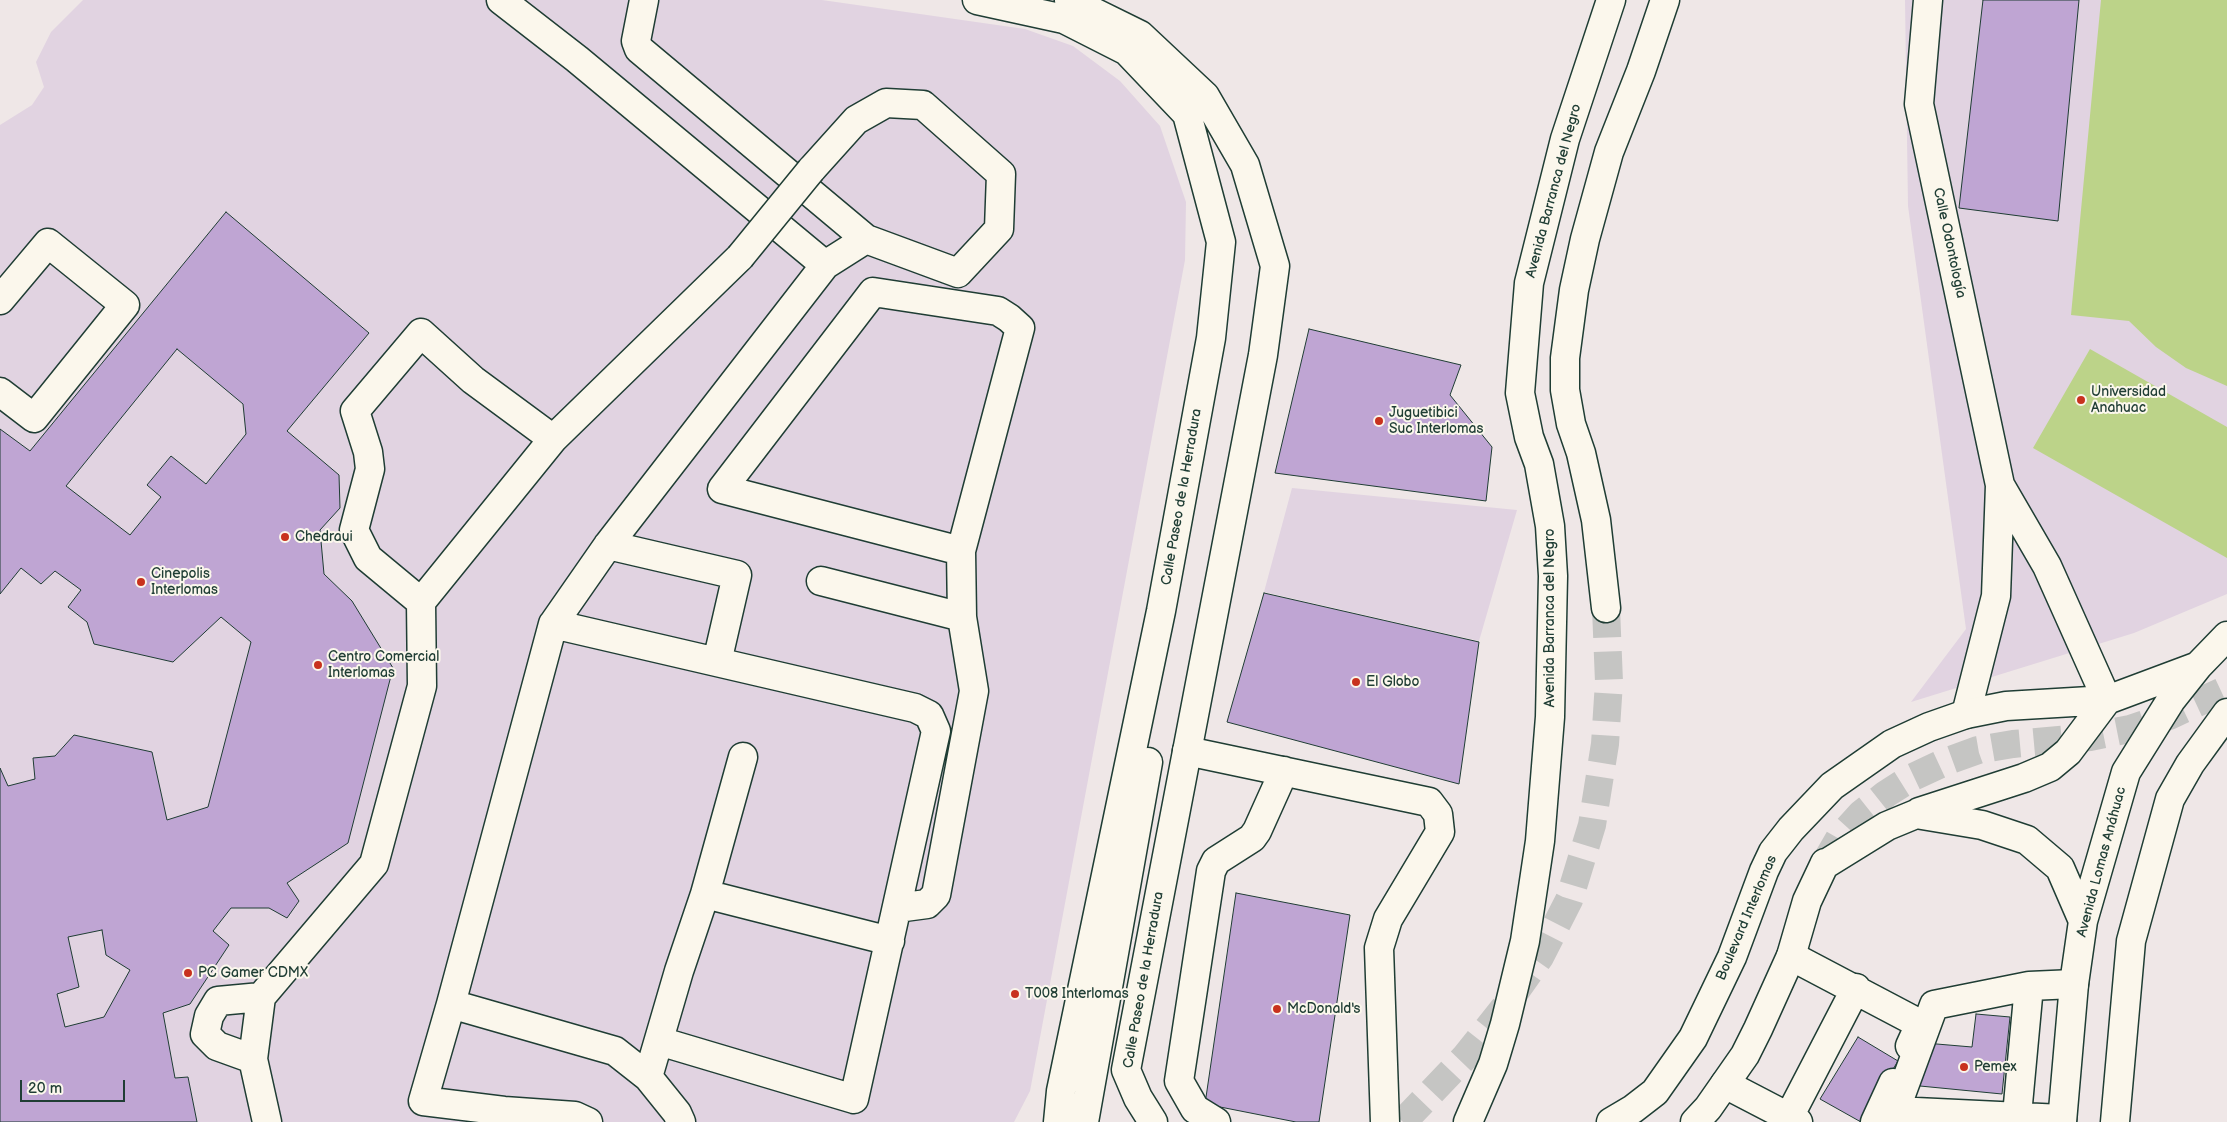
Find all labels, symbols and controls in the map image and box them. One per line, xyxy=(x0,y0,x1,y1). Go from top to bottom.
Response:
street label: Avenida Barranca del Negro xyxy=(1523,102,1585,280)
street label: Calle Odontología xyxy=(1929,186,1969,300)
place label: Universidad Anahuac xyxy=(2091,384,2166,417)
marker: Universidad Anahuac xyxy=(2075,394,2087,406)
place label: Juguetibici Suc Interlomas xyxy=(1389,405,1483,438)
street label: Calle Paseo de la Herradura xyxy=(1158,407,1206,587)
marker: Juguetibici Suc Interlomas xyxy=(1373,415,1385,427)
street label: Avenida Barranca del Negro xyxy=(1542,528,1558,708)
place label: Chedraui xyxy=(295,529,353,545)
marker: Chedraui xyxy=(279,531,291,543)
place label: Cinepolis Interlomas xyxy=(151,566,218,598)
marker: Cinepolis Interlomas xyxy=(135,576,147,588)
place label: Centro Comercial Interlomas xyxy=(328,649,439,682)
marker: Centro Comercial Interlomas xyxy=(312,659,324,671)
place label: El Globo xyxy=(1366,674,1419,690)
marker: El Globo xyxy=(1350,676,1362,688)
street label: Avenida Lomas Anáhuac xyxy=(2074,785,2130,939)
street label: Boulevard Interlomas xyxy=(1713,853,1781,983)
street label: Calle Paseo de la Herradura xyxy=(1120,890,1168,1070)
place label: PC Gamer CDMX xyxy=(198,965,308,981)
marker: PC Gamer CDMX xyxy=(182,967,194,979)
place label: T008 Interlomas xyxy=(1025,986,1129,1002)
marker: T008 Interlomas xyxy=(1009,988,1021,1000)
place label: McDonald's xyxy=(1287,1001,1360,1017)
marker: McDonald's xyxy=(1271,1003,1283,1015)
place label: Pemex xyxy=(1974,1059,2017,1075)
marker: Pemex xyxy=(1958,1061,1970,1073)
scale bar xyxy=(22,1070,128,1102)
text: 20 m xyxy=(28,1079,62,1098)

